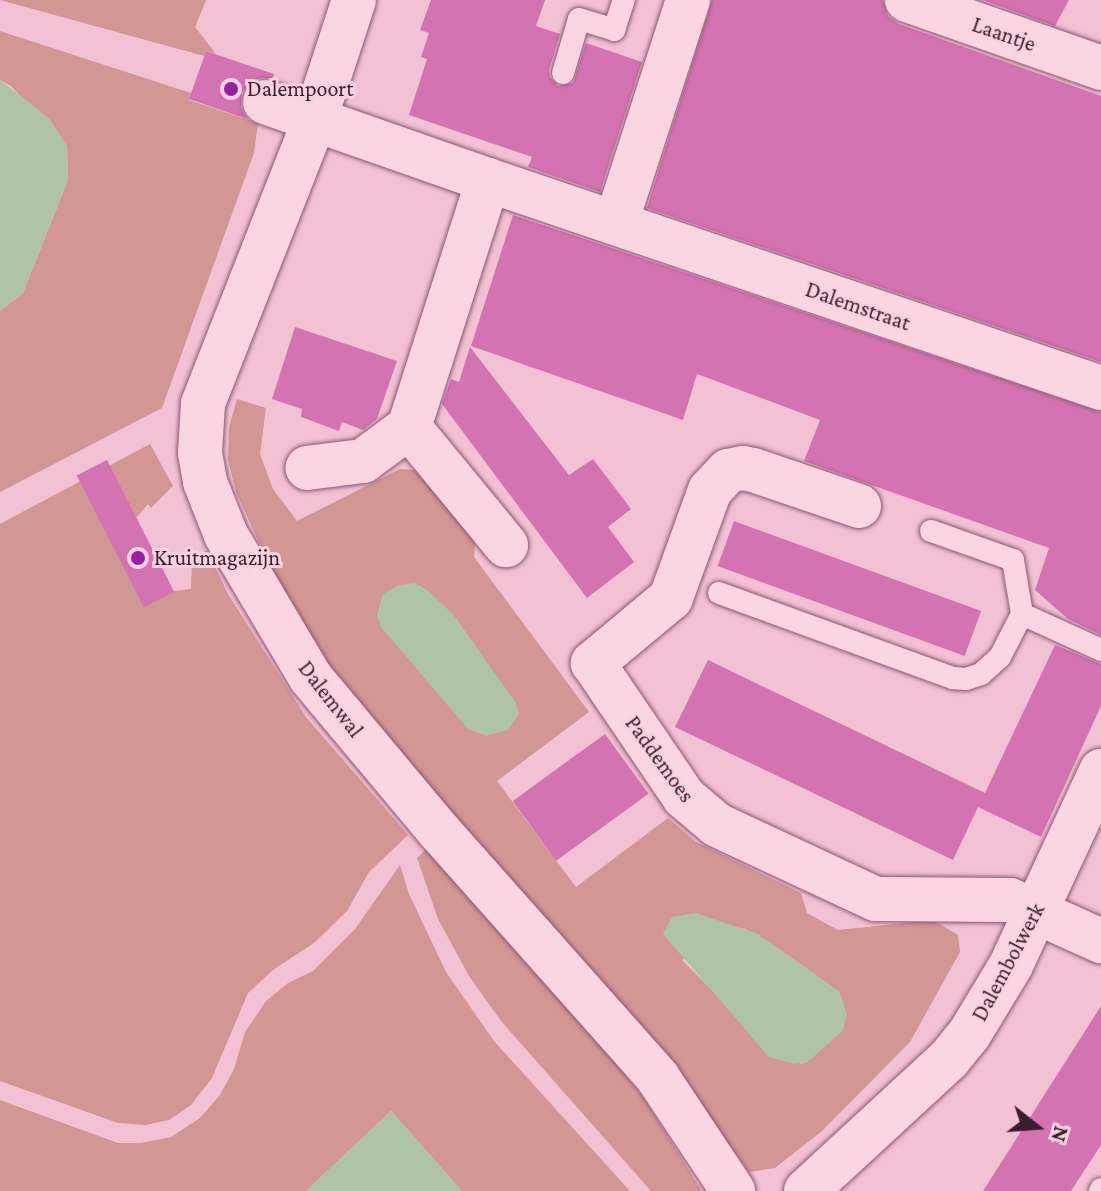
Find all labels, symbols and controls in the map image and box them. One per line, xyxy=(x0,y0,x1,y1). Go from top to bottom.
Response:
street label: Laantje xyxy=(969,11,1039,57)
place label: Dalempoort xyxy=(247,76,353,102)
marker: Dalempoort xyxy=(222,80,240,98)
street label: Dalemstraat xyxy=(802,276,914,336)
place label: Kruitmagazijn xyxy=(154,545,280,571)
marker: Kruitmagazijn xyxy=(129,549,147,567)
street label: Dalemwal xyxy=(293,655,369,743)
street label: Paddemoes xyxy=(620,711,700,807)
street label: Dalembolwerk xyxy=(966,899,1050,1025)
north arrow xyxy=(997,1087,1077,1167)
text: N xyxy=(1046,1123,1075,1145)

